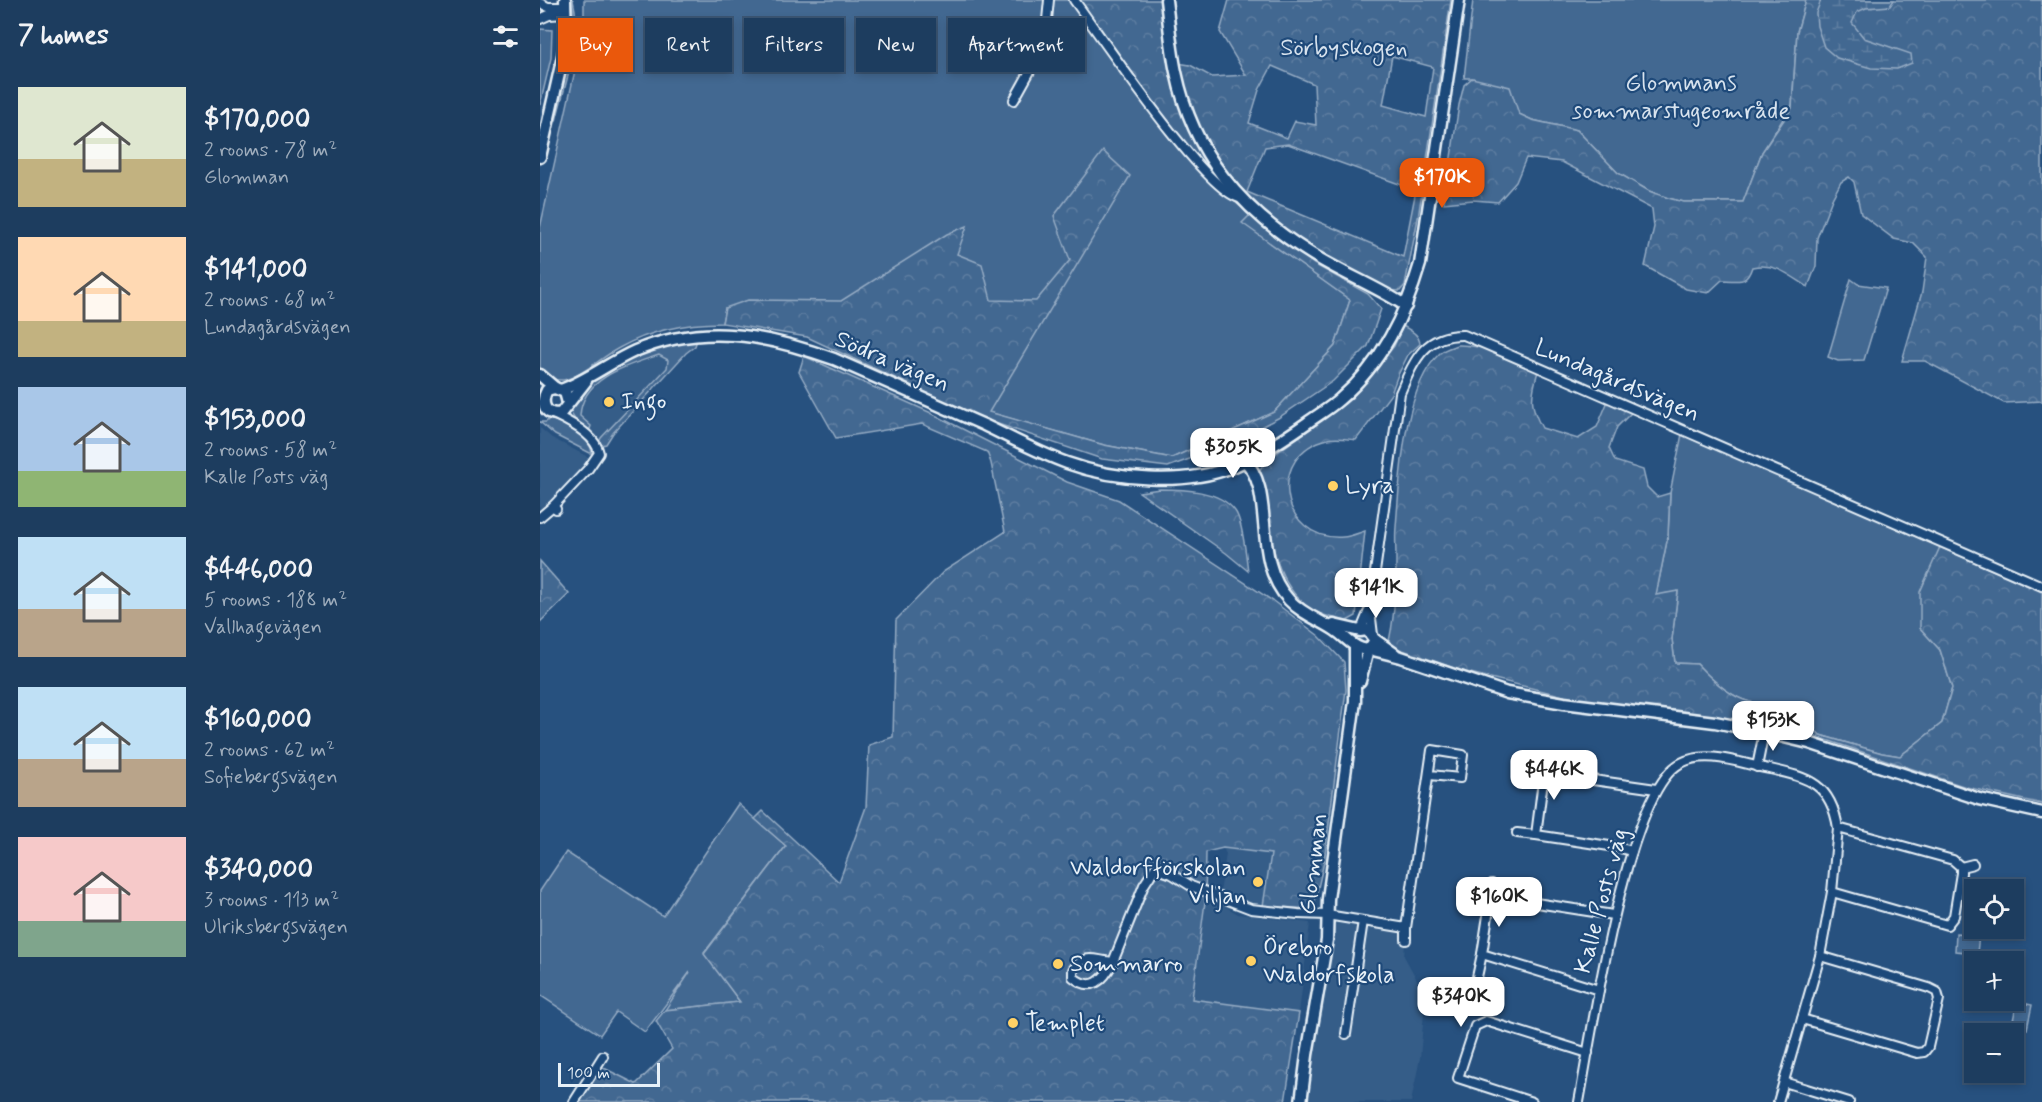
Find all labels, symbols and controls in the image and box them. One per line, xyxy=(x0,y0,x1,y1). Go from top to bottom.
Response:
chip: Buy xyxy=(558,18,633,72)
chip: Rent xyxy=(645,18,732,72)
chip: Filters xyxy=(744,18,844,72)
chip: New xyxy=(856,18,936,72)
chip: Apartment xyxy=(948,18,1085,72)
text: 7 homes xyxy=(18,19,109,53)
icon: filters xyxy=(489,20,522,53)
park label: Sörbyskogen xyxy=(1280,33,1408,66)
park label: Glommans sommarstugeområde xyxy=(1572,68,1790,127)
text: $170,000 xyxy=(204,103,310,137)
icon: home xyxy=(66,111,138,183)
text: 2 rooms · 78 m² xyxy=(204,137,337,164)
pin: $170K xyxy=(1400,158,1484,209)
text: Glomman xyxy=(204,164,289,191)
text: $170K xyxy=(1414,164,1470,191)
text: $141,000 xyxy=(204,253,307,287)
icon: home xyxy=(66,261,138,333)
text: 2 rooms · 68 m² xyxy=(204,287,335,314)
text: Lundagårdsvägen xyxy=(204,314,351,341)
street label: Södra vägen xyxy=(830,324,954,400)
street label: Lundagårdsvägen xyxy=(1530,332,1704,430)
place label: Ingo xyxy=(621,387,666,421)
marker: Ingo xyxy=(602,395,616,409)
text: $153,000 xyxy=(204,403,306,437)
icon: home xyxy=(66,411,138,483)
pin: $305K xyxy=(1191,428,1275,479)
text: $305K xyxy=(1204,434,1262,461)
text: 2 rooms · 58 m² xyxy=(204,437,337,464)
text: Kalle Posts väg xyxy=(204,464,328,491)
place label: Lyra xyxy=(1345,471,1395,502)
marker: Lyra xyxy=(1326,479,1340,493)
text: $446,000 xyxy=(204,553,313,587)
icon: home xyxy=(66,561,138,633)
pin: $141K xyxy=(1334,568,1418,619)
text: $141K xyxy=(1349,574,1403,601)
text: 5 rooms · 188 m² xyxy=(204,587,347,614)
text: Vallhagevägen xyxy=(204,614,322,641)
pin: $153K xyxy=(1731,701,1815,752)
text: $160,000 xyxy=(204,703,312,737)
text: $153K xyxy=(1746,707,1800,734)
icon: home xyxy=(66,711,138,783)
text: 2 rooms · 62 m² xyxy=(204,737,335,764)
pin: $446K xyxy=(1512,750,1596,801)
text: $446K xyxy=(1524,756,1584,783)
text: Sofiebergsvägen xyxy=(204,764,338,791)
street label: Glomman xyxy=(1292,811,1336,917)
street label: Kalle Posts väg xyxy=(1568,825,1636,977)
text: $340,000 xyxy=(204,853,313,887)
place label: Waldorfförskolan Viljan xyxy=(1070,853,1246,912)
icon: home xyxy=(66,861,138,933)
marker: Waldorfförskolan Viljan xyxy=(1251,875,1265,889)
pin: $160K xyxy=(1457,877,1541,928)
map controls xyxy=(1964,879,2024,1083)
button: locate xyxy=(1964,879,2024,939)
text: $160K xyxy=(1470,883,1528,910)
text: 3 rooms · 113 m² xyxy=(204,887,339,914)
text: Ulriksbergsvägen xyxy=(204,914,348,941)
place label: Örebro Waldorfskola xyxy=(1263,932,1395,991)
place label: Sommarro xyxy=(1070,949,1183,980)
button: + xyxy=(1964,951,2024,1011)
marker: Örebro Waldorfskola xyxy=(1244,954,1258,968)
marker: Sommarro xyxy=(1051,957,1065,971)
pin: $340K xyxy=(1419,977,1503,1028)
text: $340K xyxy=(1431,983,1491,1010)
place label: Templet xyxy=(1025,1008,1105,1039)
marker: Templet xyxy=(1006,1016,1020,1030)
button: − xyxy=(1964,1023,2024,1083)
scale bar xyxy=(558,1060,660,1088)
text: 100 m xyxy=(567,1063,610,1084)

